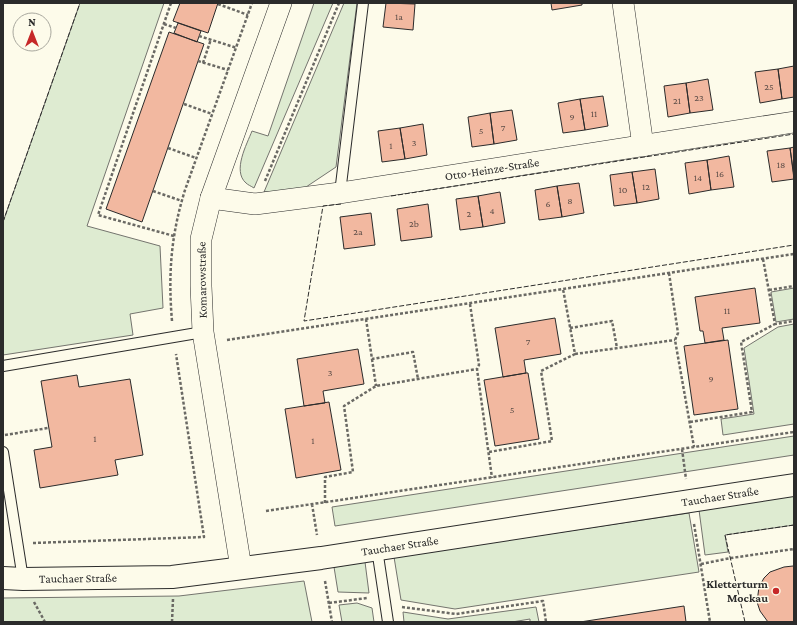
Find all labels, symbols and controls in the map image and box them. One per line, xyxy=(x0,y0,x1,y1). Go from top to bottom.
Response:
house number: 1a xyxy=(395,11,403,22)
north arrow xyxy=(12,12,52,52)
text: N xyxy=(28,16,36,28)
house number: 25 xyxy=(764,81,774,92)
house number: 23 xyxy=(694,92,704,103)
house number: 21 xyxy=(673,95,681,106)
house number: 11 xyxy=(591,108,597,119)
house number: 9 xyxy=(569,111,575,122)
house number: 7 xyxy=(501,122,506,133)
house number: 5 xyxy=(479,125,484,136)
house number: 3 xyxy=(412,137,417,148)
house number: 1 xyxy=(389,140,393,151)
street label: Otto-Heinze-Straße xyxy=(444,155,540,183)
house number: 18 xyxy=(777,159,785,170)
house number: 16 xyxy=(716,168,724,179)
house number: 14 xyxy=(694,172,702,183)
house number: 12 xyxy=(642,181,650,192)
house number: 10 xyxy=(619,184,628,195)
house number: 8 xyxy=(567,195,573,206)
house number: 6 xyxy=(545,198,551,209)
house number: 4 xyxy=(489,205,495,216)
house number: 2 xyxy=(467,208,472,219)
house number: 2b xyxy=(409,218,419,229)
house number: 2a xyxy=(353,226,363,237)
street label: Komarowstraße xyxy=(194,241,210,319)
house number: 11 xyxy=(724,305,730,316)
house number: 7 xyxy=(526,336,531,347)
house number: 3 xyxy=(328,367,333,378)
house number: 9 xyxy=(708,373,714,384)
house number: 5 xyxy=(510,404,515,415)
house number: 1 xyxy=(93,433,97,444)
house number: 1 xyxy=(311,435,315,446)
street label: Tauchaer Straße xyxy=(680,484,760,509)
street label: Tauchaer Straße xyxy=(360,533,439,559)
street label: Tauchaer Straße xyxy=(39,571,117,586)
place label: Kletterturm Mockau xyxy=(706,577,769,605)
marker: Kletterturm Mockau xyxy=(771,586,781,596)

